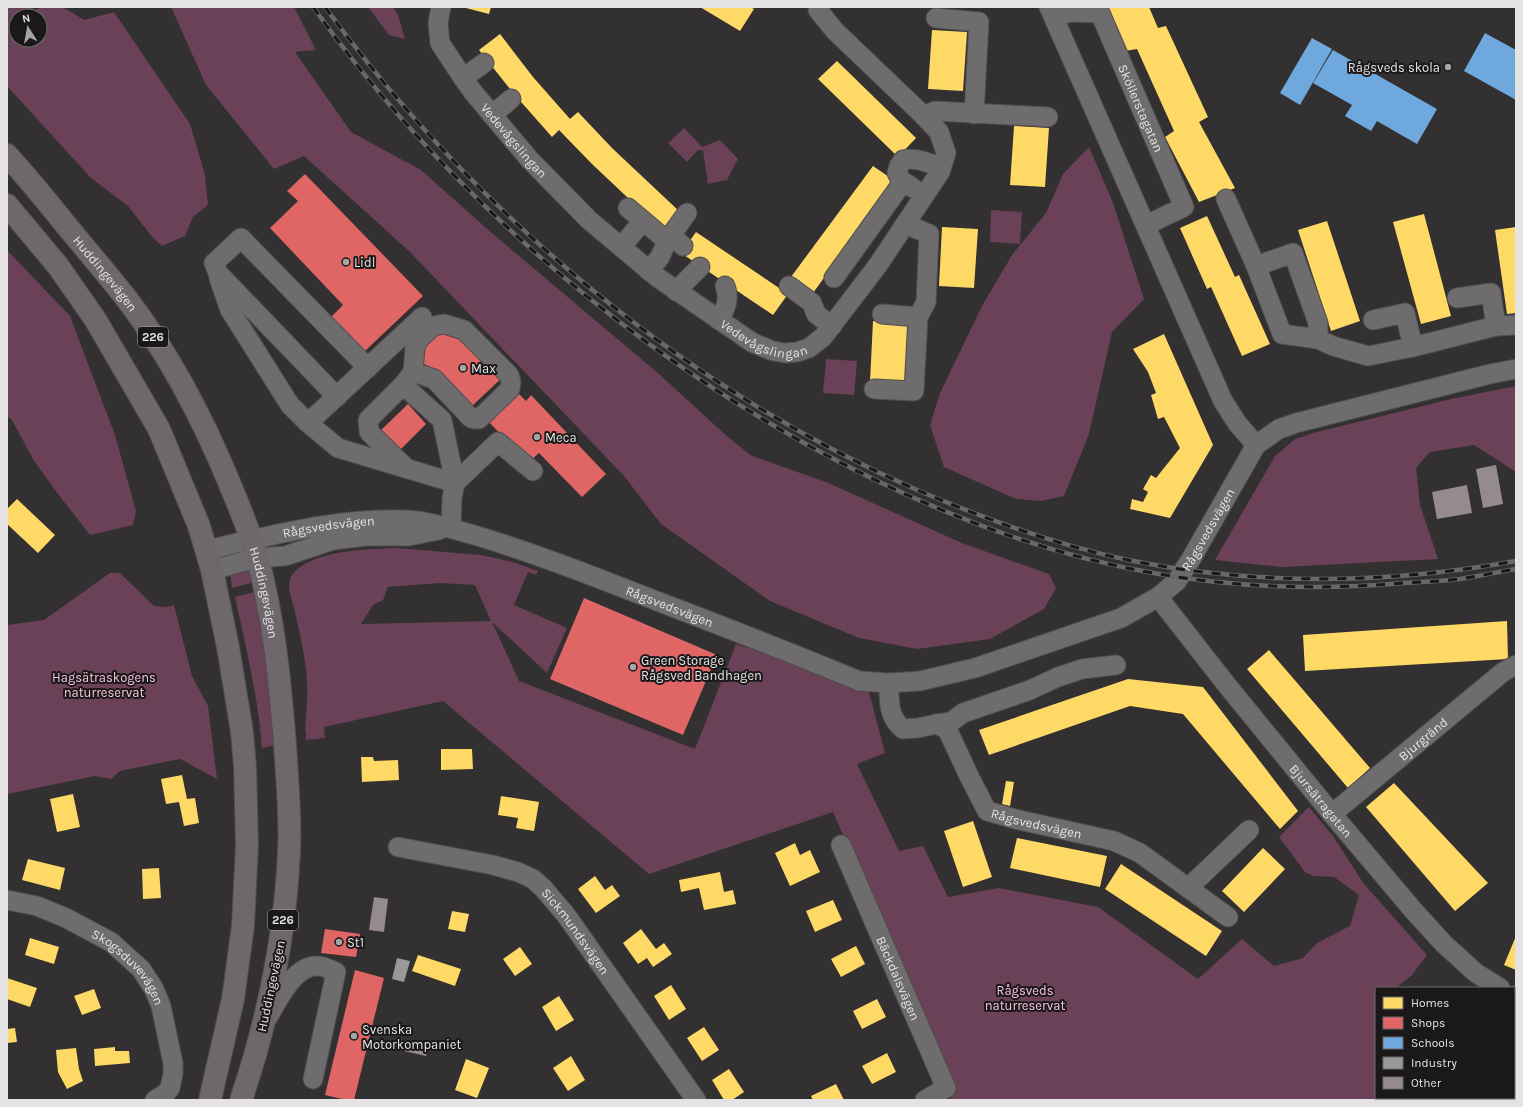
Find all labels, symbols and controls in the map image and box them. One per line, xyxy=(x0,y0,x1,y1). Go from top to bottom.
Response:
north arrow xyxy=(8,8,48,48)
text: N xyxy=(21,12,31,26)
place label: Rågsveds skola xyxy=(1348,60,1440,75)
street label: Sköllerstagatan xyxy=(1116,62,1167,154)
marker: Rågsveds skola xyxy=(1443,62,1453,72)
street label: Vedevågslingan xyxy=(478,100,551,181)
street label: Huddingevägen xyxy=(70,232,141,314)
place label: Lidl xyxy=(354,255,375,270)
marker: Lidl xyxy=(341,257,351,267)
street label: Vedevågslingan xyxy=(718,316,809,360)
road number: 226 xyxy=(138,327,168,347)
place label: Max xyxy=(471,361,496,376)
marker: Max xyxy=(458,363,468,373)
place label: Meca xyxy=(545,430,577,445)
marker: Meca xyxy=(532,432,542,442)
street label: Rågsvedsvägen xyxy=(1178,485,1237,573)
street label: Rågsvedsvägen xyxy=(281,513,375,540)
street label: Huddingevägen xyxy=(247,545,281,639)
street label: Rågsvedsvägen xyxy=(624,582,716,630)
place label: Green Storage Rågsved Bandhagen xyxy=(641,653,762,683)
marker: Green Storage Rågsved Bandhagen xyxy=(628,662,638,672)
park label: Hagsätraskogens naturreservat xyxy=(52,670,156,700)
street label: Bjurgränd xyxy=(1395,714,1450,763)
street label: Bjursätragatan xyxy=(1287,761,1356,840)
street label: Rågsvedsvägen xyxy=(989,805,1083,841)
street label: Sickmundsvägen xyxy=(539,885,613,977)
road number: 226 xyxy=(268,910,298,930)
street label: Skogsduvevägen xyxy=(89,926,167,1007)
street label: Bäckdalsvägen xyxy=(874,934,923,1023)
place label: St1 xyxy=(347,935,364,950)
marker: St1 xyxy=(334,937,344,947)
street label: Huddingevägen xyxy=(254,939,288,1033)
park label: Rågsveds naturreservat xyxy=(985,983,1065,1013)
legend xyxy=(1375,987,1515,1099)
text: Homes xyxy=(1411,996,1449,1010)
text: Shops xyxy=(1411,1016,1445,1030)
place label: Svenska Motorkompaniet xyxy=(362,1022,462,1052)
marker: Svenska Motorkompaniet xyxy=(349,1031,359,1041)
text: Schools xyxy=(1411,1036,1454,1050)
text: Industry xyxy=(1411,1056,1457,1070)
text: Other xyxy=(1411,1076,1442,1090)

